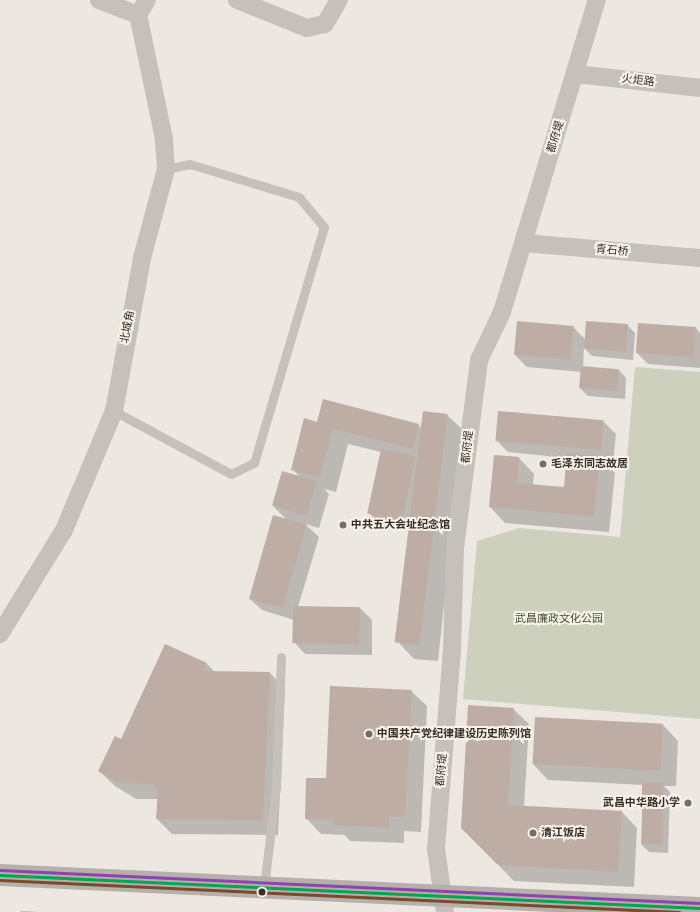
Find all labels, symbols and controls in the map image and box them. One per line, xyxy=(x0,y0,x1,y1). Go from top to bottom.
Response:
street label: 火炬路 xyxy=(621,72,655,90)
street label: 都府堤 xyxy=(545,119,567,155)
street label: 青石桥 xyxy=(595,243,629,259)
street label: 北城角 xyxy=(118,310,138,344)
street label: 都府堤 xyxy=(459,430,477,464)
place label: 毛泽东同志故居 xyxy=(551,457,628,471)
marker: 毛泽东同志故居 xyxy=(538,459,548,469)
place label: 中共五大会址纪念馆 xyxy=(351,518,450,532)
marker: 中共五大会址纪念馆 xyxy=(338,520,348,530)
park label: 武昌廉政文化公园 xyxy=(515,612,603,626)
place label: 中国共产党纪律建设历史陈列馆 xyxy=(377,727,531,741)
marker: 中国共产党纪律建设历史陈列馆 xyxy=(364,729,374,739)
street label: 都府堤 xyxy=(434,753,450,787)
place label: 武昌中华路小学 xyxy=(603,796,680,810)
marker: 武昌中华路小学 xyxy=(683,798,693,808)
place label: 清江饭店 xyxy=(541,826,585,840)
marker: 清江饭店 xyxy=(528,828,538,838)
unlabelled marker xyxy=(257,887,267,897)

